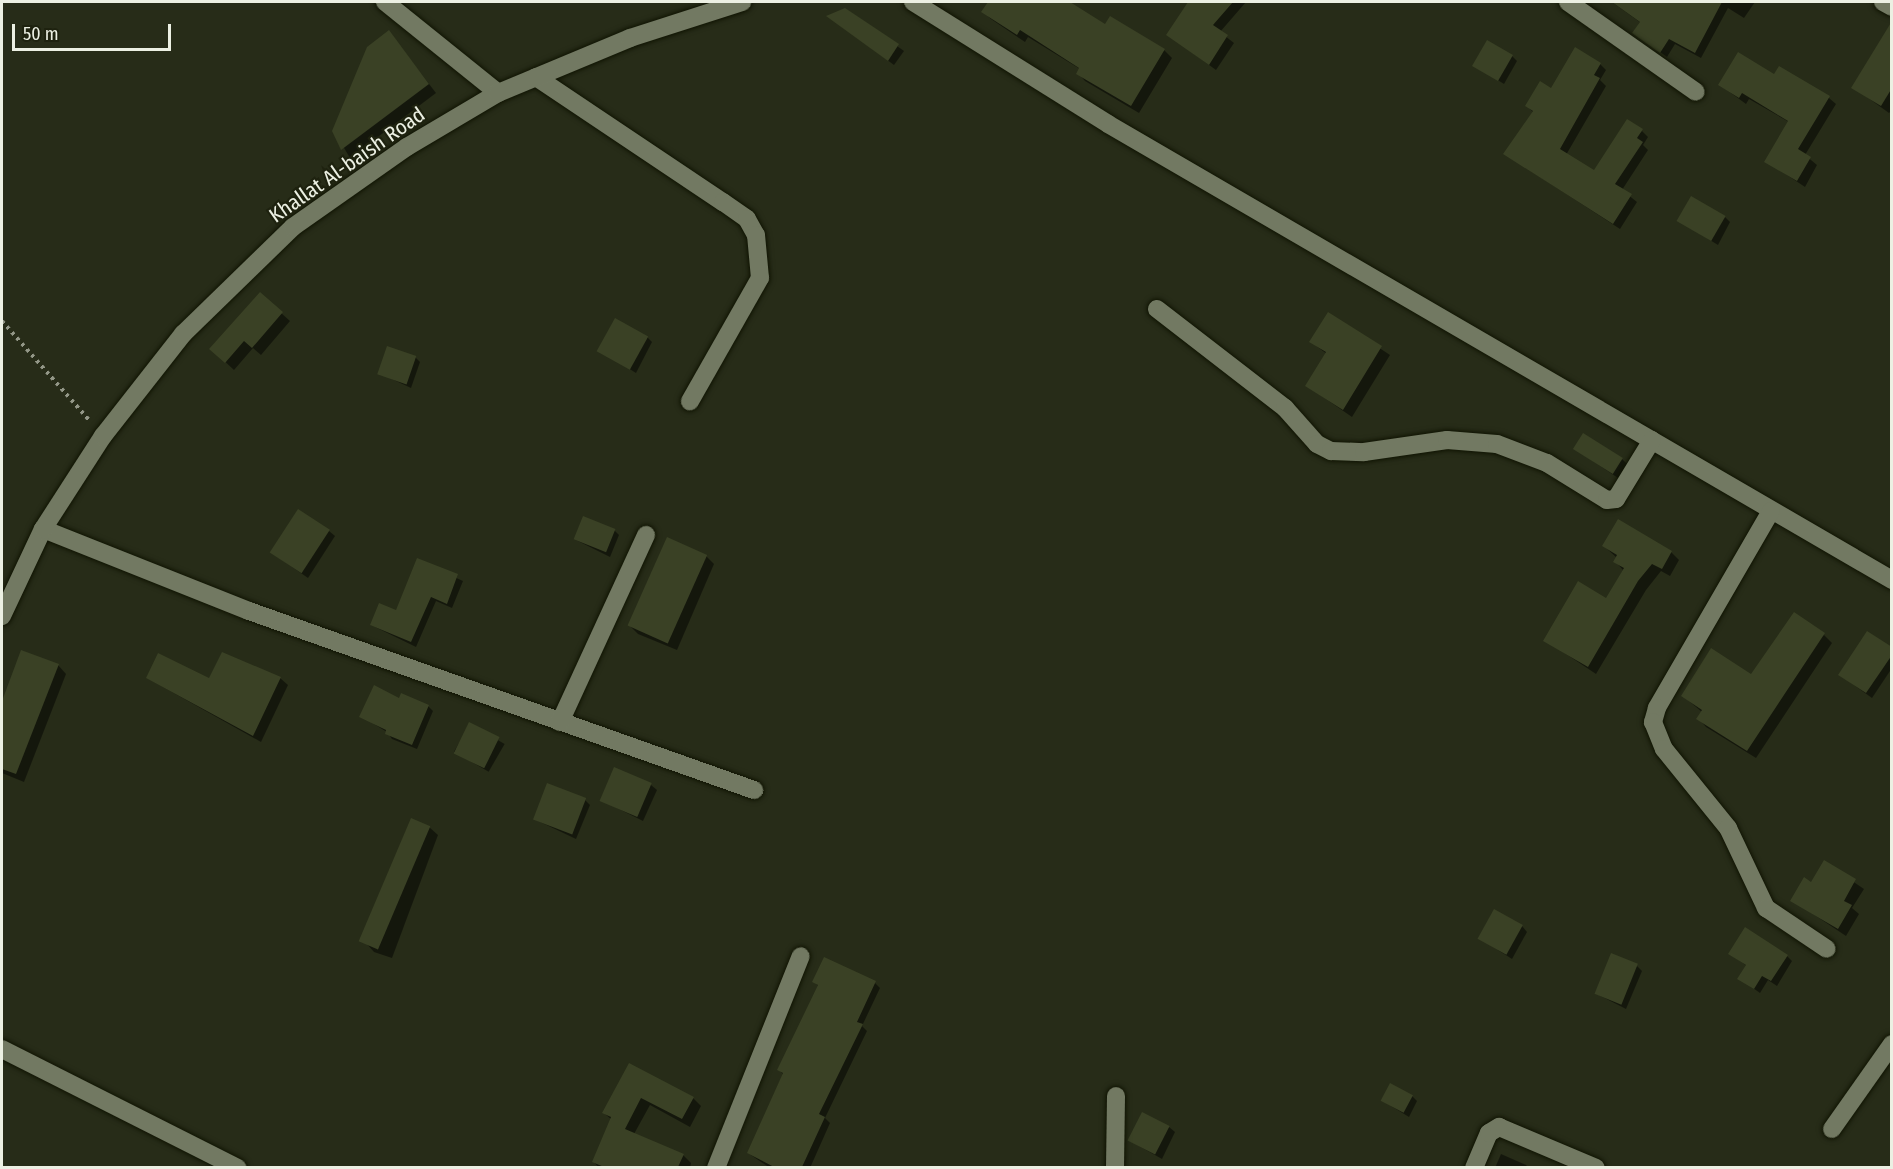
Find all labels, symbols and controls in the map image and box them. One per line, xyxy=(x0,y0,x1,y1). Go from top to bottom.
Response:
scale bar xyxy=(15,12,174,50)
text: 50 m xyxy=(23,23,59,45)
street label: Khallat Al-baish Road xyxy=(264,102,430,228)

